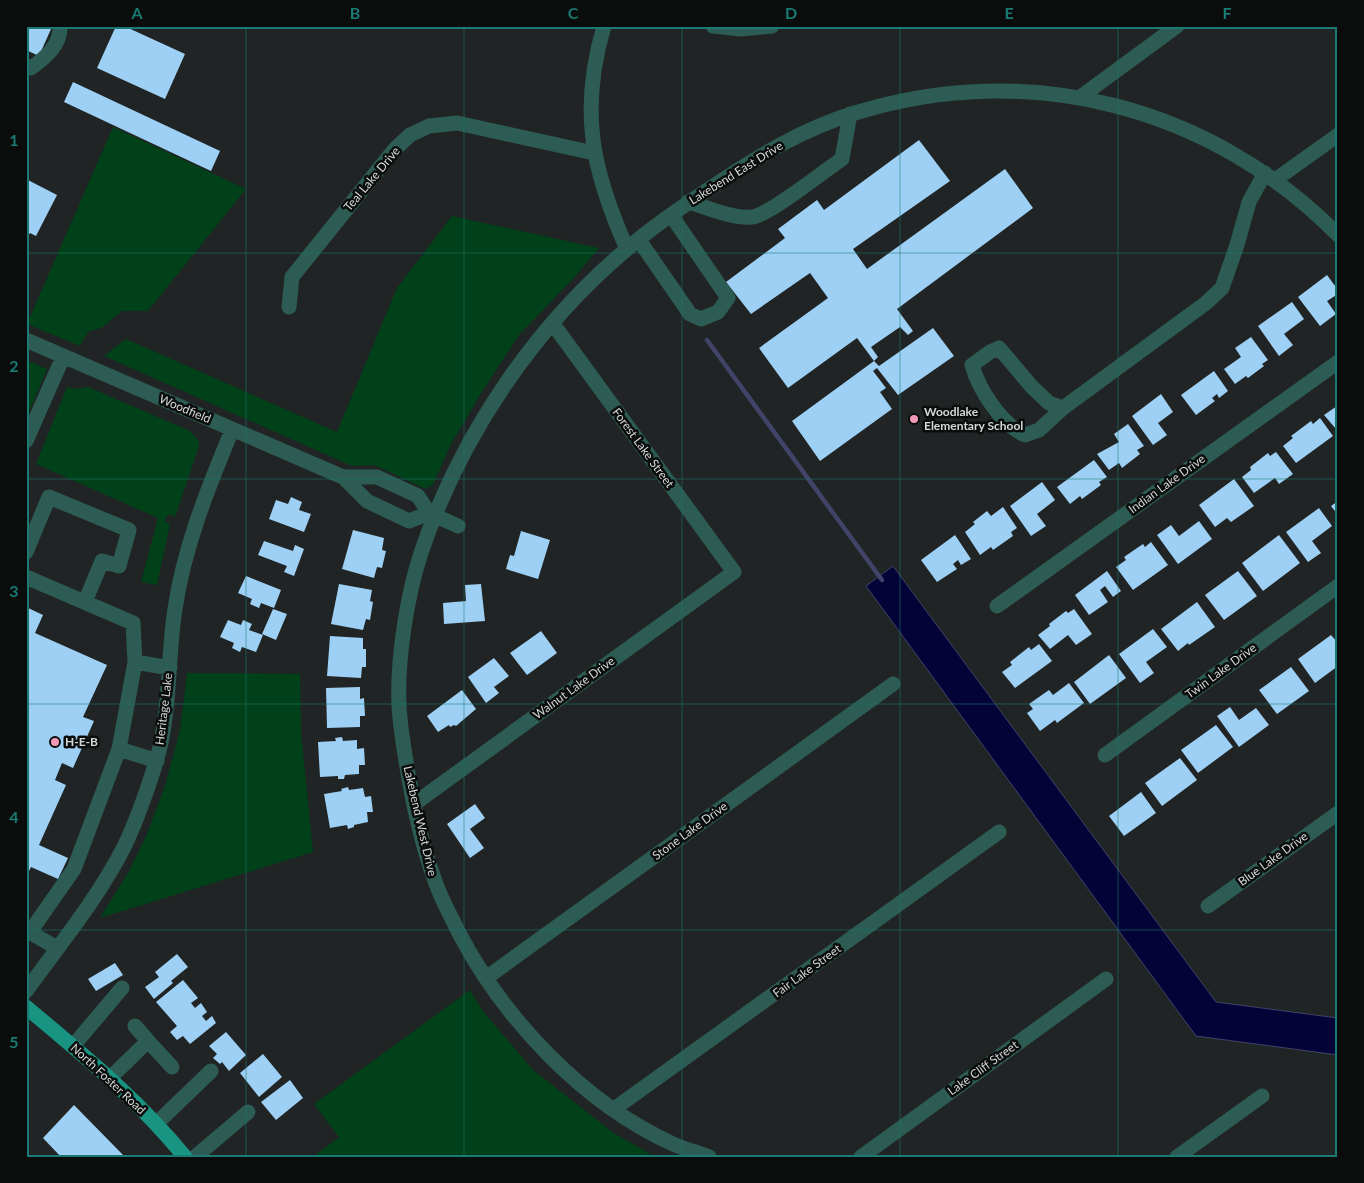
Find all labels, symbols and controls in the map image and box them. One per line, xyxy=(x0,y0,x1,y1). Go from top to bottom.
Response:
text: A xyxy=(130,3,143,22)
text: B xyxy=(350,3,360,22)
text: C xyxy=(568,3,579,22)
text: D xyxy=(785,3,797,22)
text: E xyxy=(1004,3,1014,22)
text: F xyxy=(1222,3,1232,22)
text: 1 xyxy=(9,130,19,149)
street label: Lakebend East Drive xyxy=(686,138,785,207)
street label: Teal Lake Drive xyxy=(340,143,403,214)
text: 2 xyxy=(9,356,19,375)
street label: Woodfield xyxy=(157,391,213,426)
place label: Woodlake Elementary School xyxy=(924,404,1023,433)
street label: Forest Lake Street xyxy=(609,405,678,491)
marker: Woodlake Elementary School xyxy=(908,413,920,425)
street label: Indian Lake Drive xyxy=(1125,451,1208,516)
text: 3 xyxy=(9,581,19,600)
street label: Twin Lake Drive xyxy=(1182,640,1259,701)
street label: Walnut Lake Drive xyxy=(530,653,617,722)
street label: Heritage Lake xyxy=(152,672,175,746)
place label: H-E-B xyxy=(65,734,98,749)
marker: H-E-B xyxy=(49,736,61,748)
street label: Lakebend West Drive xyxy=(400,764,440,878)
street label: Stone Lake Drive xyxy=(649,798,730,863)
text: 4 xyxy=(9,807,19,826)
street label: Blue Lake Drive xyxy=(1235,828,1310,889)
street label: Fair Lake Street xyxy=(770,940,844,1000)
text: 5 xyxy=(9,1032,19,1051)
street label: Lake Cliff Street xyxy=(945,1037,1021,1098)
street label: North Foster Road xyxy=(68,1040,149,1117)

